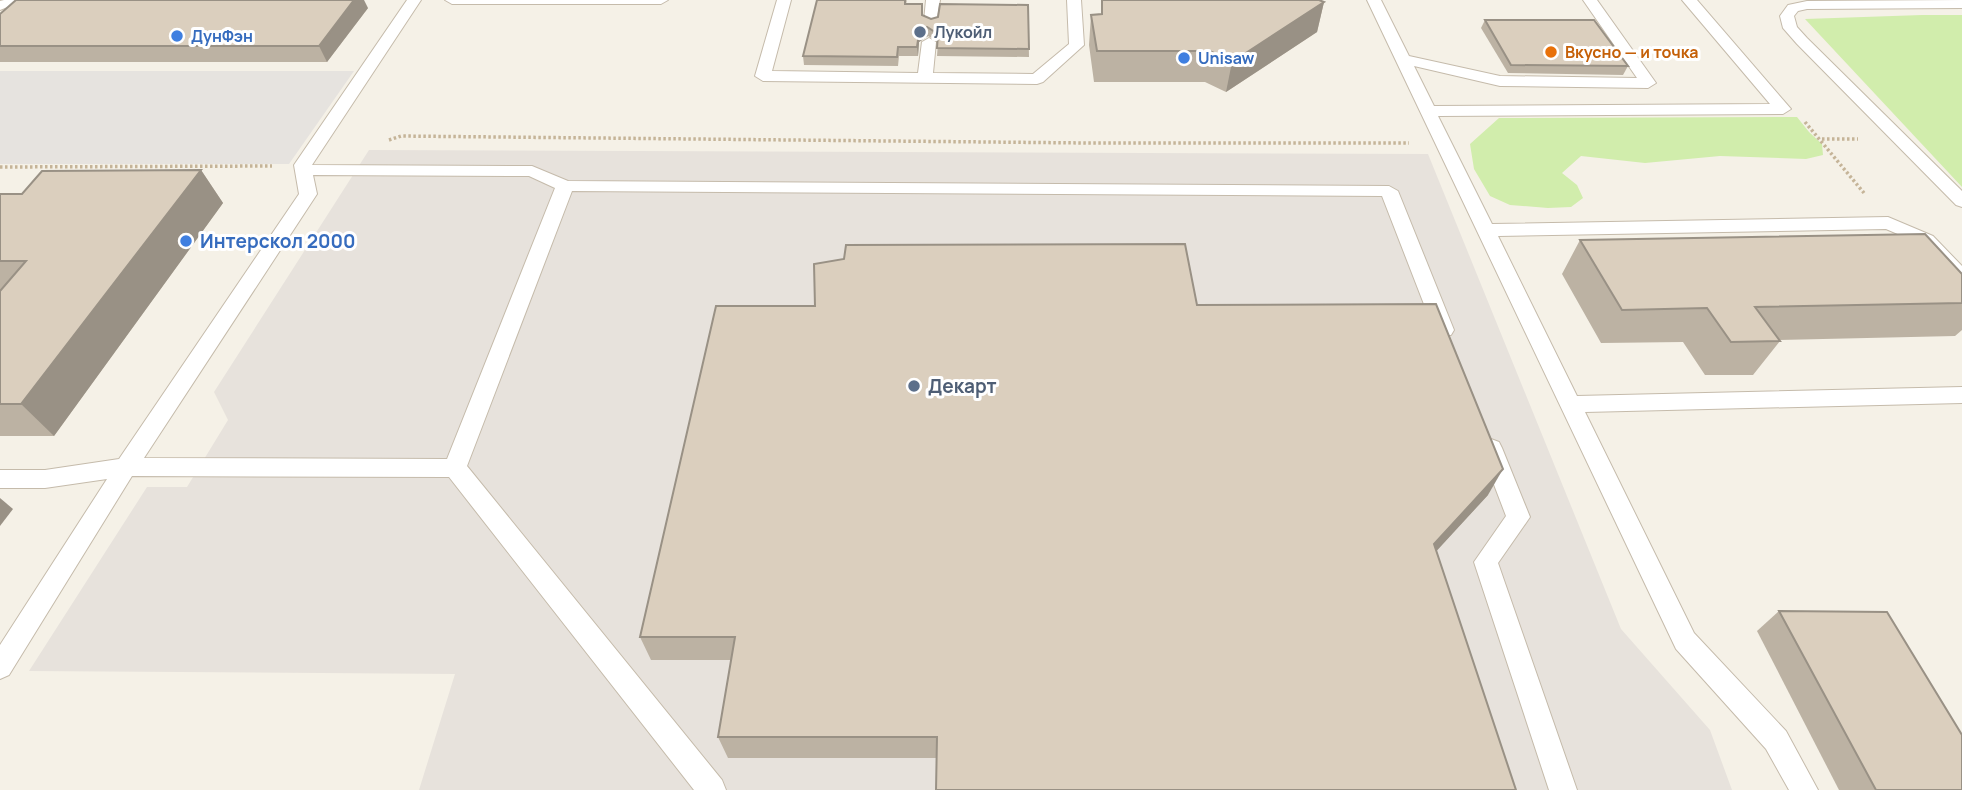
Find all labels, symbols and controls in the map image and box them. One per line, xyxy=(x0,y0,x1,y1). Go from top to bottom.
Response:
place label: Лукойл xyxy=(934,21,992,43)
marker: Лукойл xyxy=(912,24,928,40)
place label: ДунФэн xyxy=(191,25,253,47)
marker: ДунФэн xyxy=(169,28,185,44)
place label: Вкусно — и точка xyxy=(1565,41,1698,63)
marker: Вкусно — и точка xyxy=(1543,44,1559,60)
place label: Unisaw xyxy=(1198,47,1255,69)
marker: Unisaw xyxy=(1176,50,1192,66)
place label: Интерскол 2000 xyxy=(200,228,356,254)
marker: Интерскол 2000 xyxy=(178,233,194,249)
place label: Декарт xyxy=(928,373,997,399)
marker: Декарт xyxy=(906,378,922,394)

